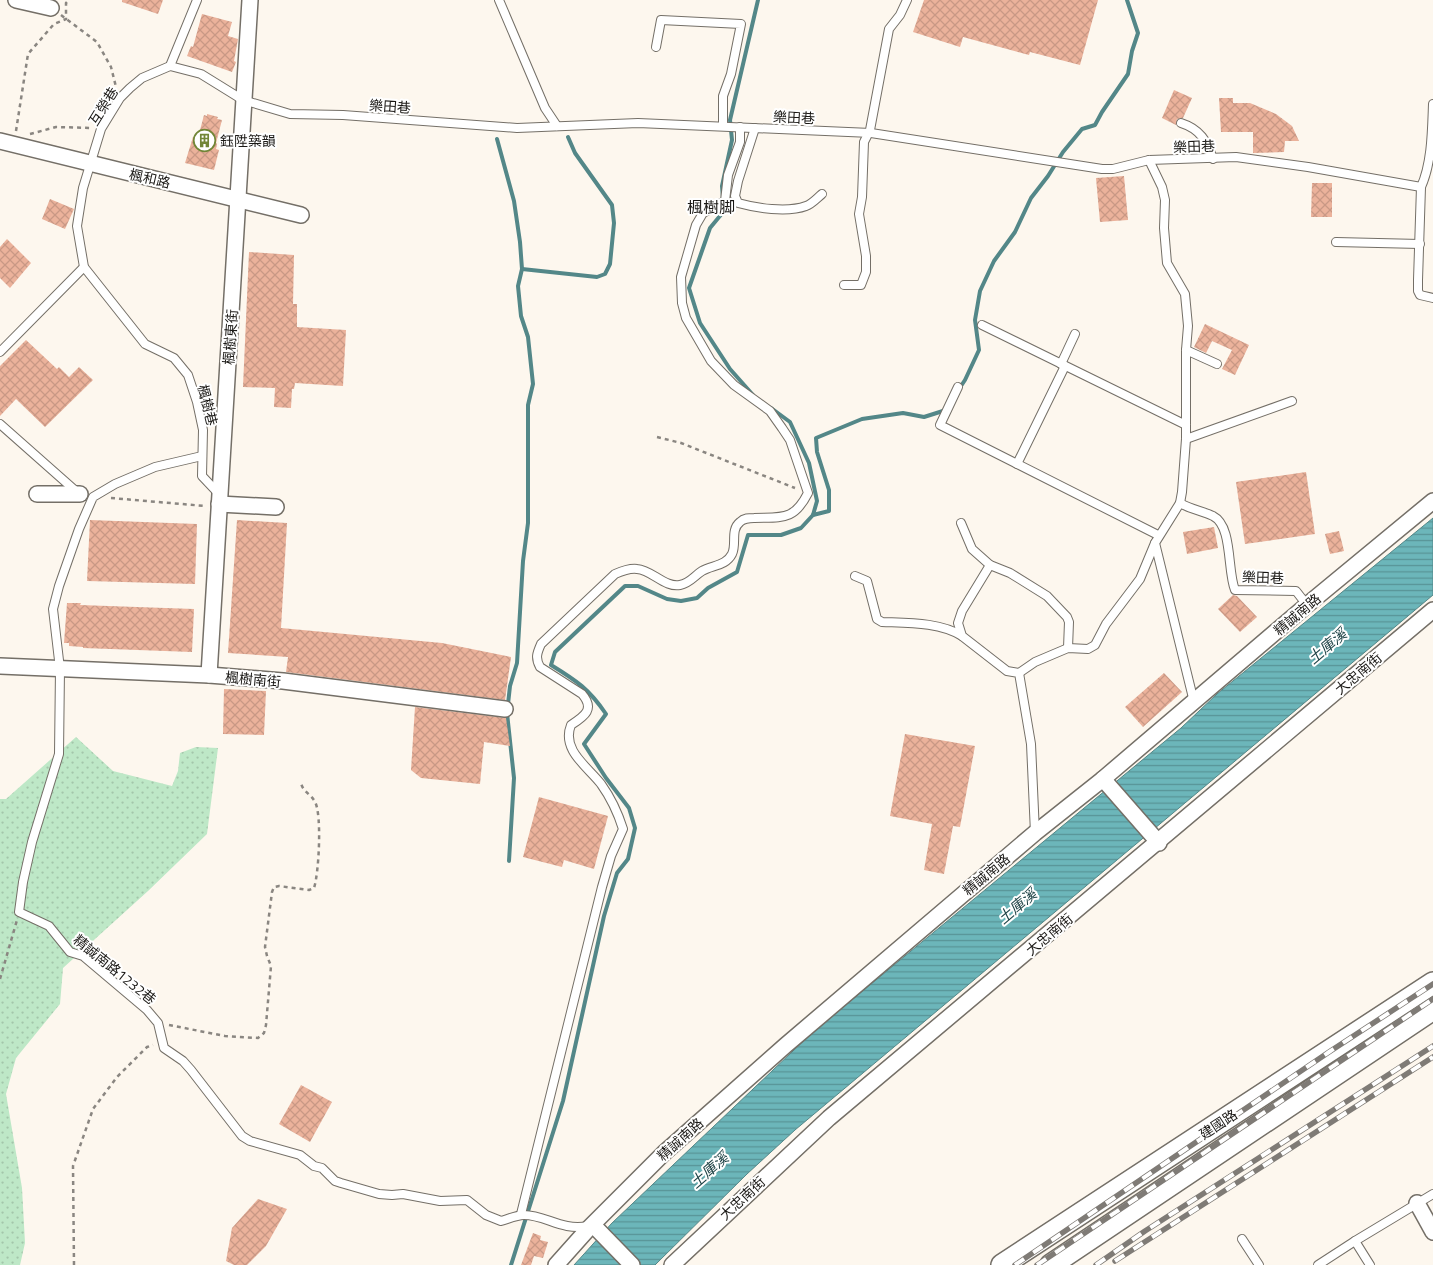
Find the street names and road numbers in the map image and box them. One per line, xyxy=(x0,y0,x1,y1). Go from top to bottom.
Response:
street label: 互榮巷 xyxy=(83,83,123,129)
street label: 樂田巷 xyxy=(368,94,412,118)
street label: 樂田巷 xyxy=(772,105,816,129)
street label: 樂田巷 xyxy=(1173,135,1215,157)
street label: 楓和路 xyxy=(127,163,173,193)
street label: 楓樹東街 xyxy=(218,308,242,366)
street label: 楓樹巷 xyxy=(193,382,223,428)
street label: 樂田巷 xyxy=(1242,566,1284,588)
street label: 精誠南路 xyxy=(1269,588,1325,640)
street label: 大忠南街 xyxy=(1330,647,1386,699)
street label: 楓樹南街 xyxy=(224,666,282,692)
street label: 精誠南路 xyxy=(958,848,1014,900)
street label: 大忠南街 xyxy=(1021,908,1077,960)
street label: 精誠南路1232巷 xyxy=(69,929,161,1009)
street label: 建國路 xyxy=(1195,1104,1241,1144)
street label: 精誠南路 xyxy=(652,1112,708,1166)
street label: 大忠南街 xyxy=(714,1171,770,1225)

